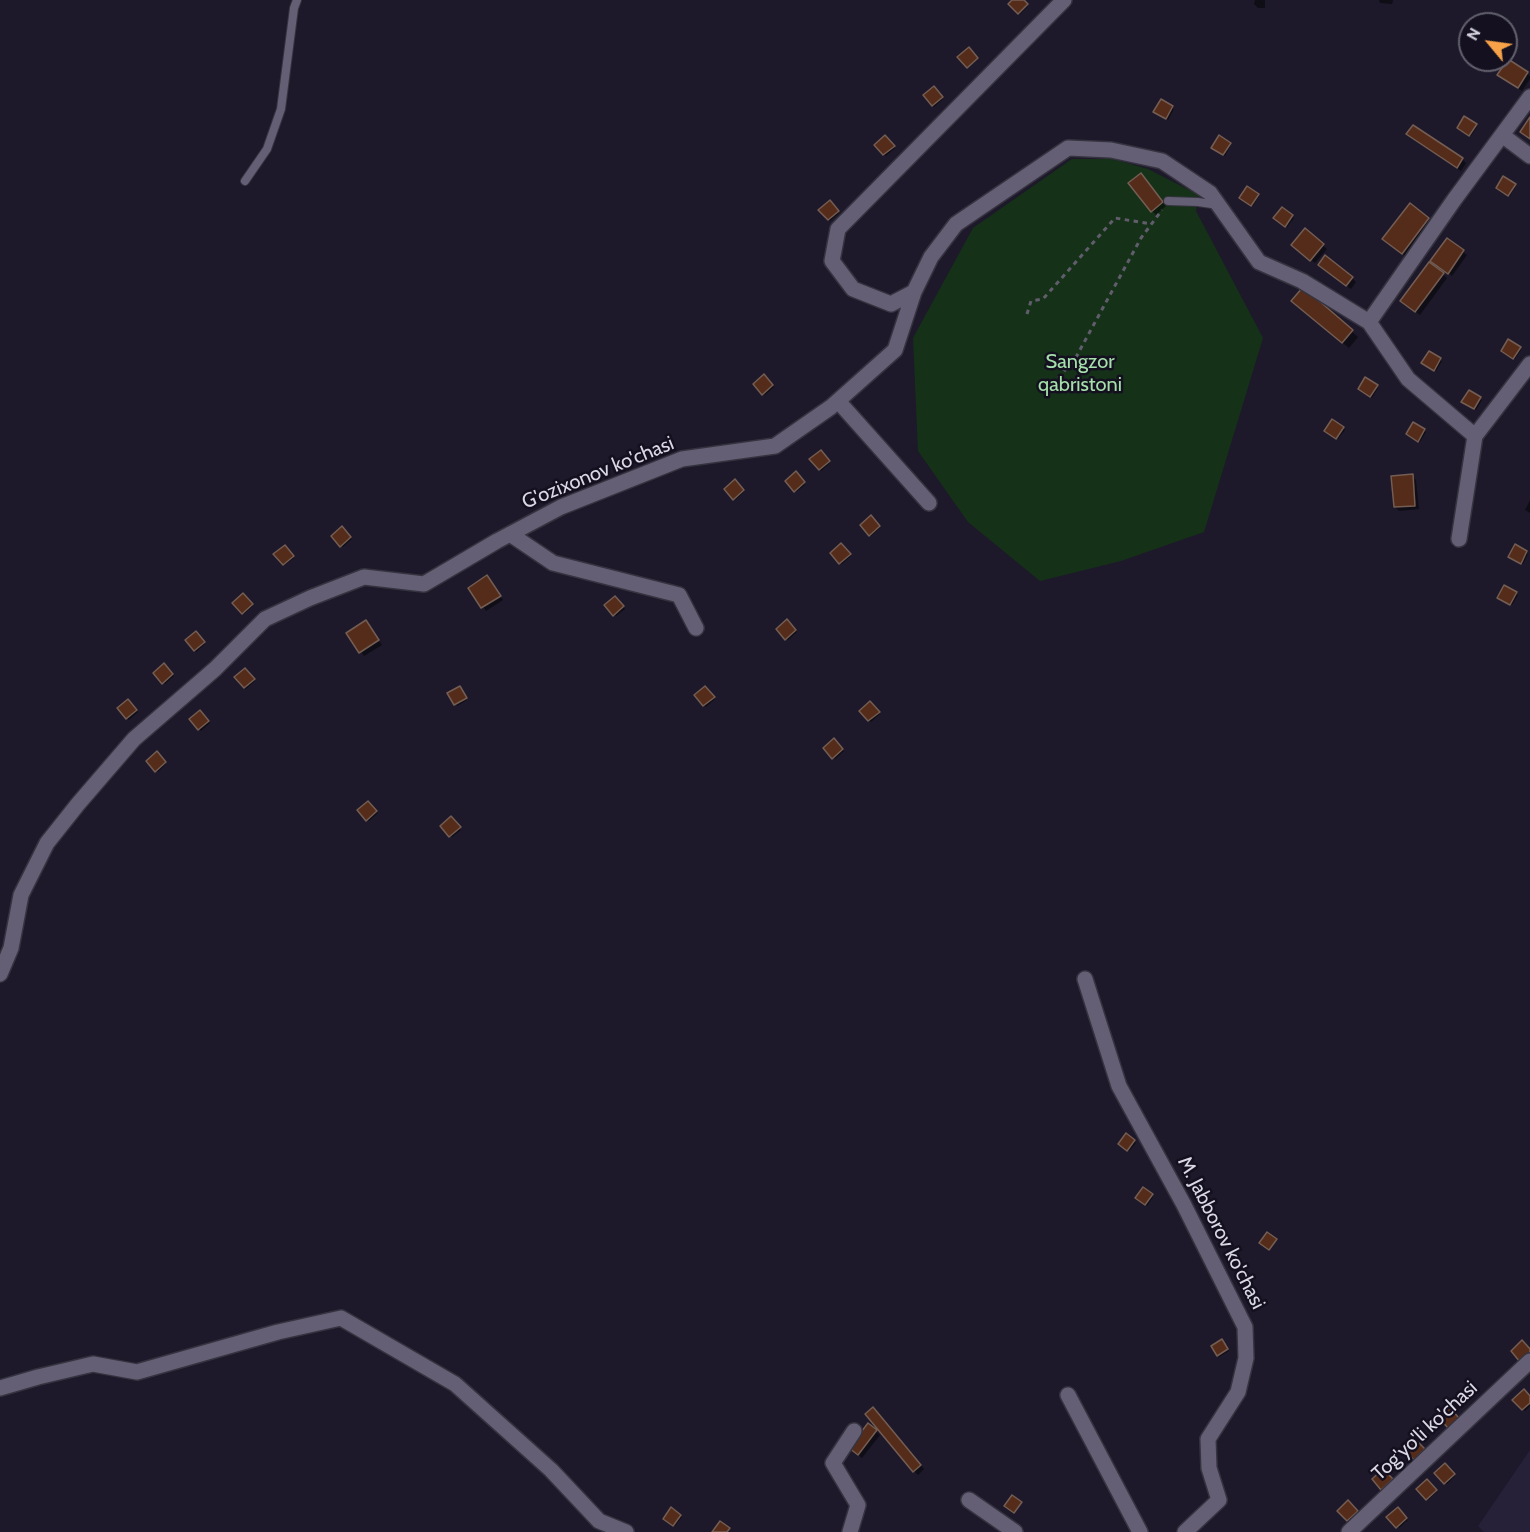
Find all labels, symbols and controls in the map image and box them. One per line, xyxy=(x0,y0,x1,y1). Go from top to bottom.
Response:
north arrow xyxy=(1458,12,1518,72)
text: N xyxy=(1463,24,1485,44)
park label: Sangzor qabristoni xyxy=(1038,350,1122,397)
street label: G'ozixonov ko'chasi xyxy=(519,432,677,514)
street label: M. Jabborov ko'chasi xyxy=(1172,1153,1270,1313)
street label: Tog'yo'li ko'chasi xyxy=(1367,1376,1483,1486)

